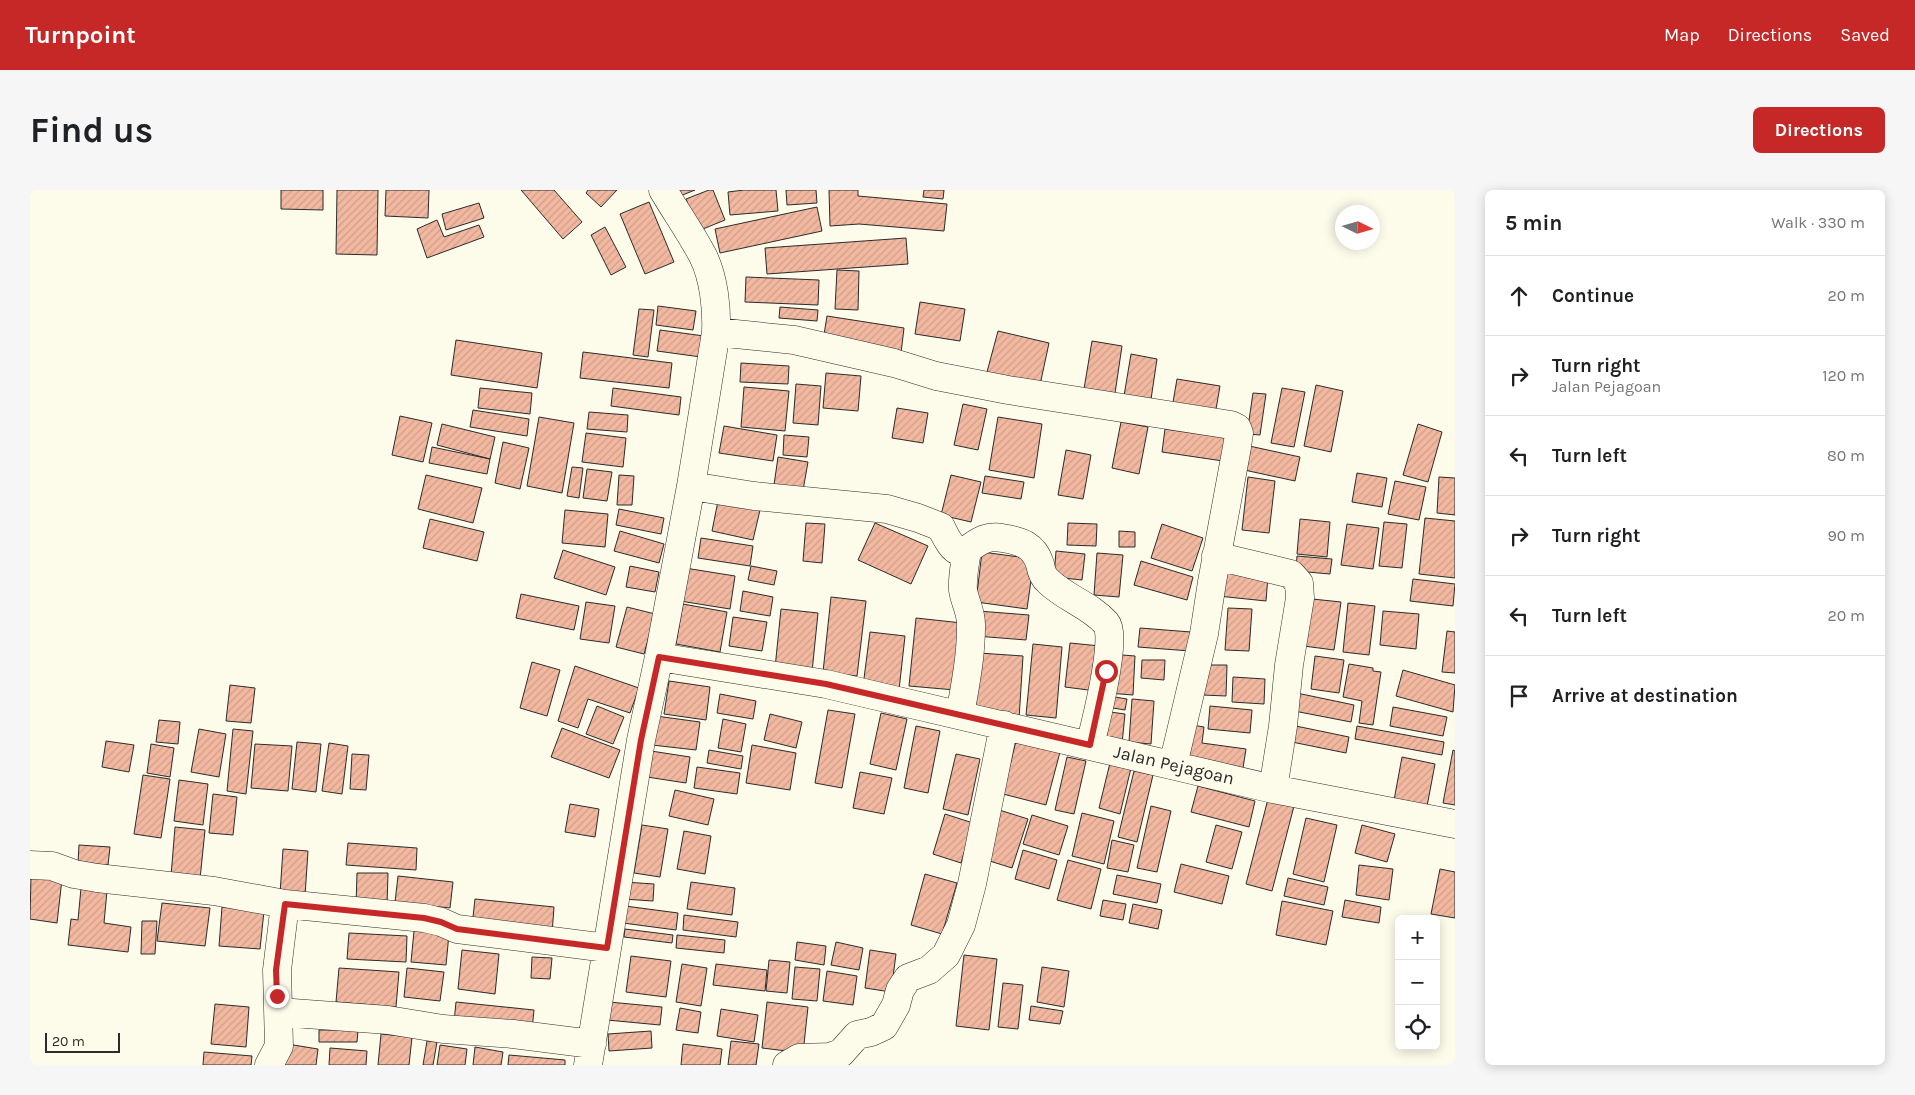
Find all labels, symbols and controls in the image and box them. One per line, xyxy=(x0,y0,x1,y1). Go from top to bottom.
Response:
text: Turnpoint xyxy=(25,21,136,49)
text: Map xyxy=(1664,24,1700,46)
text: Directions xyxy=(1728,24,1812,46)
text: Saved xyxy=(1840,24,1890,46)
button: Directions xyxy=(1753,107,1885,153)
text: Find us xyxy=(30,110,153,151)
north arrow xyxy=(1335,205,1380,250)
text: 5 min xyxy=(1505,211,1562,235)
text: Walk · 330 m xyxy=(1771,213,1865,232)
icon: ahead xyxy=(1505,282,1533,310)
text: Continue xyxy=(1552,285,1634,307)
text: 20 m xyxy=(1827,286,1865,305)
text: Turn right xyxy=(1552,355,1641,377)
icon: right xyxy=(1505,362,1533,390)
text: 120 m xyxy=(1822,366,1865,385)
text: Jalan Pejagoan xyxy=(1552,377,1661,396)
icon: left xyxy=(1505,442,1533,470)
text: Turn left xyxy=(1552,445,1627,467)
text: 80 m xyxy=(1827,446,1865,465)
icon: right xyxy=(1505,522,1533,550)
text: Turn right xyxy=(1552,525,1641,547)
text: 90 m xyxy=(1827,526,1865,545)
icon: left xyxy=(1505,602,1533,630)
text: Turn left xyxy=(1552,605,1627,627)
text: 20 m xyxy=(1827,606,1865,625)
route start xyxy=(1095,660,1118,683)
icon: arrive xyxy=(1505,682,1533,710)
text: Arrive at destination xyxy=(1552,685,1738,707)
street label: Jalan Pejagoan xyxy=(1112,740,1236,790)
map controls xyxy=(1395,915,1440,1050)
button: + xyxy=(1395,915,1440,960)
button: − xyxy=(1395,960,1440,1005)
route end xyxy=(266,985,289,1008)
button: locate xyxy=(1395,1005,1440,1050)
scale bar xyxy=(45,1030,120,1053)
text: 20 m xyxy=(52,1033,85,1050)

